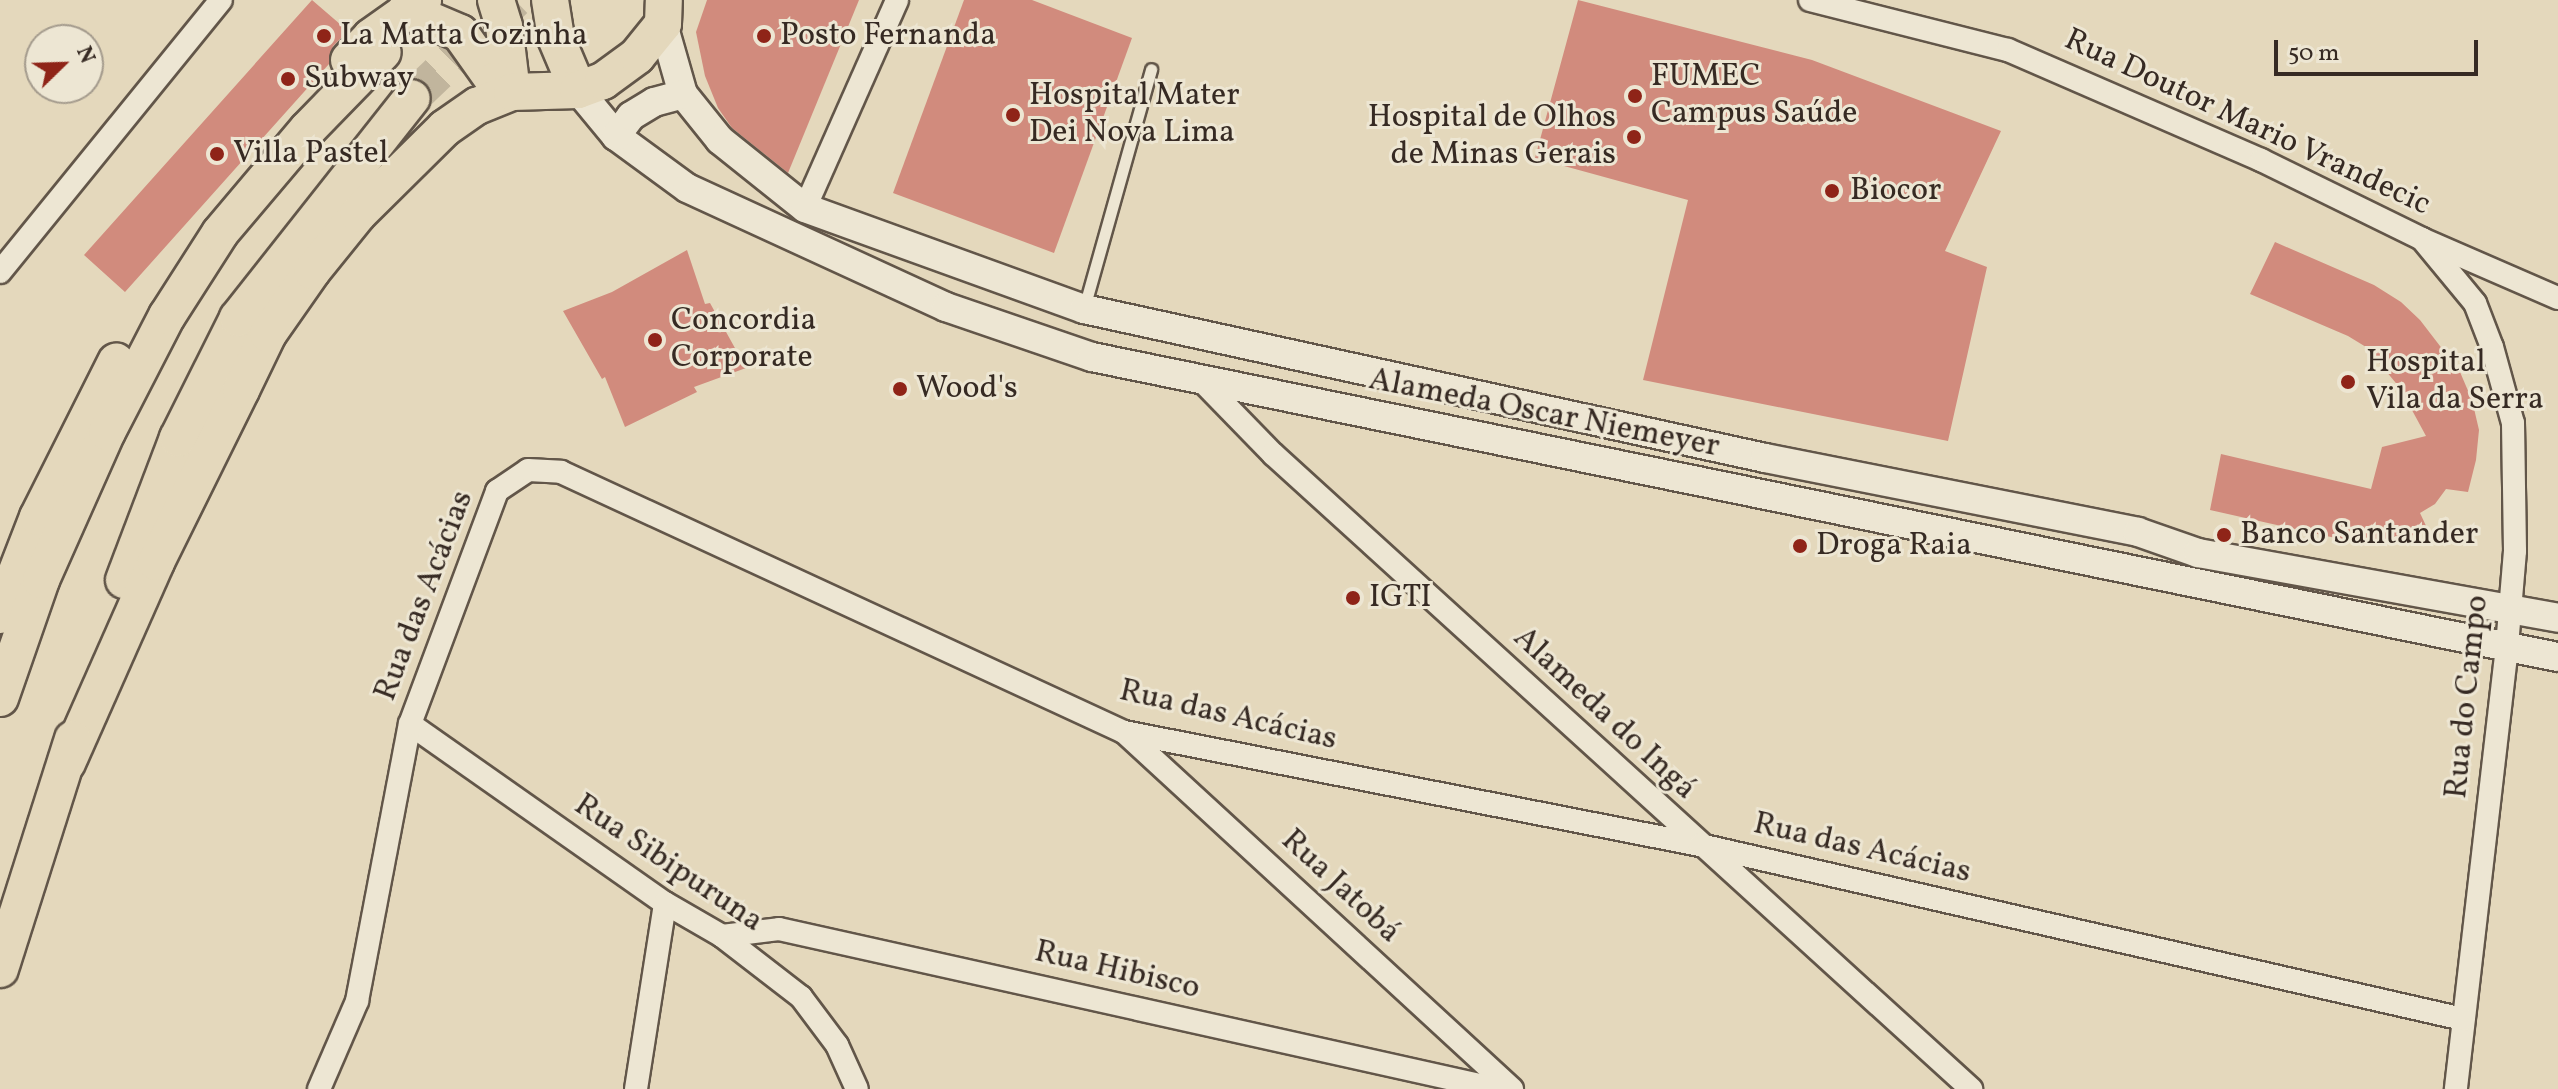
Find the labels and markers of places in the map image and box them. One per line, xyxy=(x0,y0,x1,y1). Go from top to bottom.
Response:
place label: La Matta Cozinha xyxy=(340,17,588,55)
place label: Posto Fernanda xyxy=(780,17,996,55)
marker: La Matta Cozinha xyxy=(315,27,333,45)
marker: Posto Fernanda xyxy=(755,27,773,45)
place label: FUMEC Campus Saúde xyxy=(1651,59,1857,134)
place label: Subway xyxy=(304,60,414,98)
marker: Subway xyxy=(279,70,297,88)
place label: Hospital Mater Dei Nova Lima xyxy=(1029,78,1240,153)
marker: FUMEC Campus Saúde xyxy=(1626,87,1644,105)
place label: Hospital de Olhos de Minas Gerais xyxy=(1368,100,1616,175)
marker: Hospital Mater Dei Nova Lima xyxy=(1004,106,1022,124)
marker: Hospital de Olhos de Minas Gerais xyxy=(1623,126,1645,148)
place label: Villa Pastel xyxy=(233,135,388,173)
marker: Villa Pastel xyxy=(208,145,226,163)
place label: Biocor xyxy=(1850,172,1941,210)
marker: Biocor xyxy=(1821,180,1843,202)
place label: Concordia Corporate xyxy=(671,303,816,378)
marker: Concordia Corporate xyxy=(646,331,664,349)
place label: Hospital Vila da Serra xyxy=(2366,345,2544,420)
place label: Wood's xyxy=(916,370,1018,408)
marker: Hospital Vila da Serra xyxy=(2337,371,2359,393)
marker: Wood's xyxy=(891,380,909,398)
place label: Banco Santander xyxy=(2240,516,2478,554)
marker: Banco Santander xyxy=(2215,526,2233,544)
place label: Droga Raia xyxy=(1816,527,1972,565)
marker: Droga Raia xyxy=(1791,537,1809,555)
place label: IGTI xyxy=(1369,579,1432,617)
marker: IGTI xyxy=(1344,589,1362,607)

